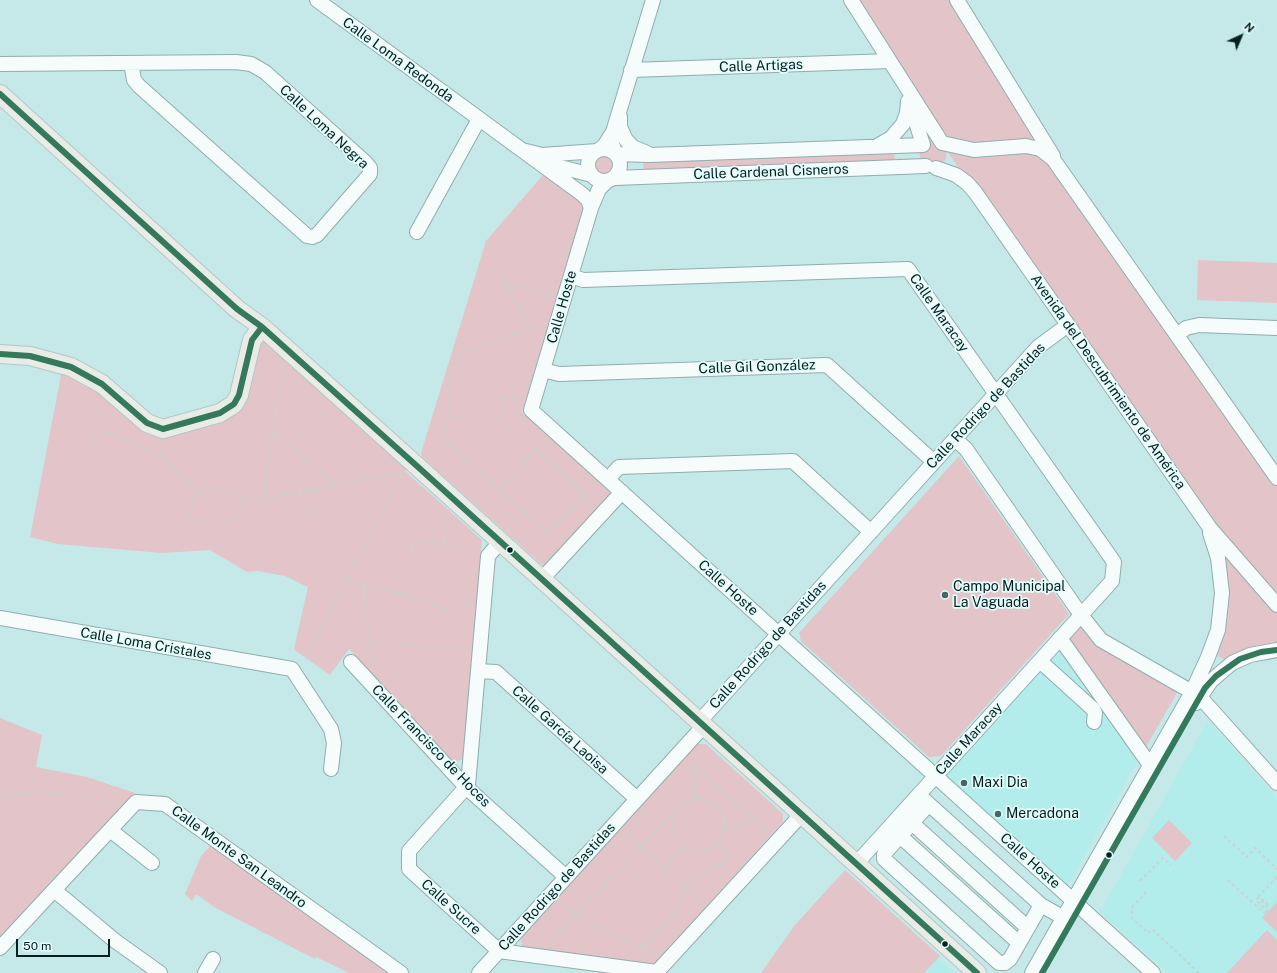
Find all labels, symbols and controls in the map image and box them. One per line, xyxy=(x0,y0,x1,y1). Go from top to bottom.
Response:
street label: Calle Loma Redonda xyxy=(339,14,457,106)
north arrow xyxy=(1221,16,1261,56)
text: N xyxy=(1242,20,1257,35)
street label: Calle Artigas xyxy=(719,56,803,76)
street label: Calle Loma Negra xyxy=(276,81,372,173)
street label: Calle Cardenal Cisneros xyxy=(693,161,849,183)
street label: Calle Hoste xyxy=(544,269,580,345)
street label: Calle Maracay xyxy=(906,270,972,356)
street label: Avenida del Descubrimiento de América xyxy=(1027,271,1189,493)
street label: Calle Rodrigo de Bastidas xyxy=(923,339,1049,473)
street label: Calle Gil González xyxy=(698,357,816,377)
unlabelled marker xyxy=(505,545,515,555)
street label: Calle Hoste xyxy=(694,557,762,619)
street label: Calle Rodrigo de Bastidas xyxy=(706,577,830,713)
place label: Campo Municipal La Vaguada xyxy=(953,579,1066,612)
marker: Campo Municipal La Vaguada xyxy=(940,590,950,600)
street label: Calle Loma Cristales xyxy=(79,624,213,664)
street label: Calle Francisco de Hoces xyxy=(368,681,494,811)
street label: Calle García Laoisa xyxy=(508,682,612,778)
street label: Calle Maracay xyxy=(932,699,1006,779)
place label: Maxi Dia xyxy=(972,775,1028,791)
marker: Maxi Dia xyxy=(959,778,969,788)
street label: Calle Monte San Leandro xyxy=(168,802,310,912)
place label: Mercadona xyxy=(1006,806,1079,822)
marker: Mercadona xyxy=(993,809,1003,819)
street label: Calle Rodrigo de Bastidas xyxy=(495,819,619,955)
street label: Calle Hoste xyxy=(996,830,1064,892)
unlabelled marker xyxy=(1104,850,1114,860)
street label: Calle Sucre xyxy=(418,876,484,938)
scale bar xyxy=(18,931,112,957)
text: 50 m xyxy=(23,939,51,953)
unlabelled marker xyxy=(940,939,950,949)

